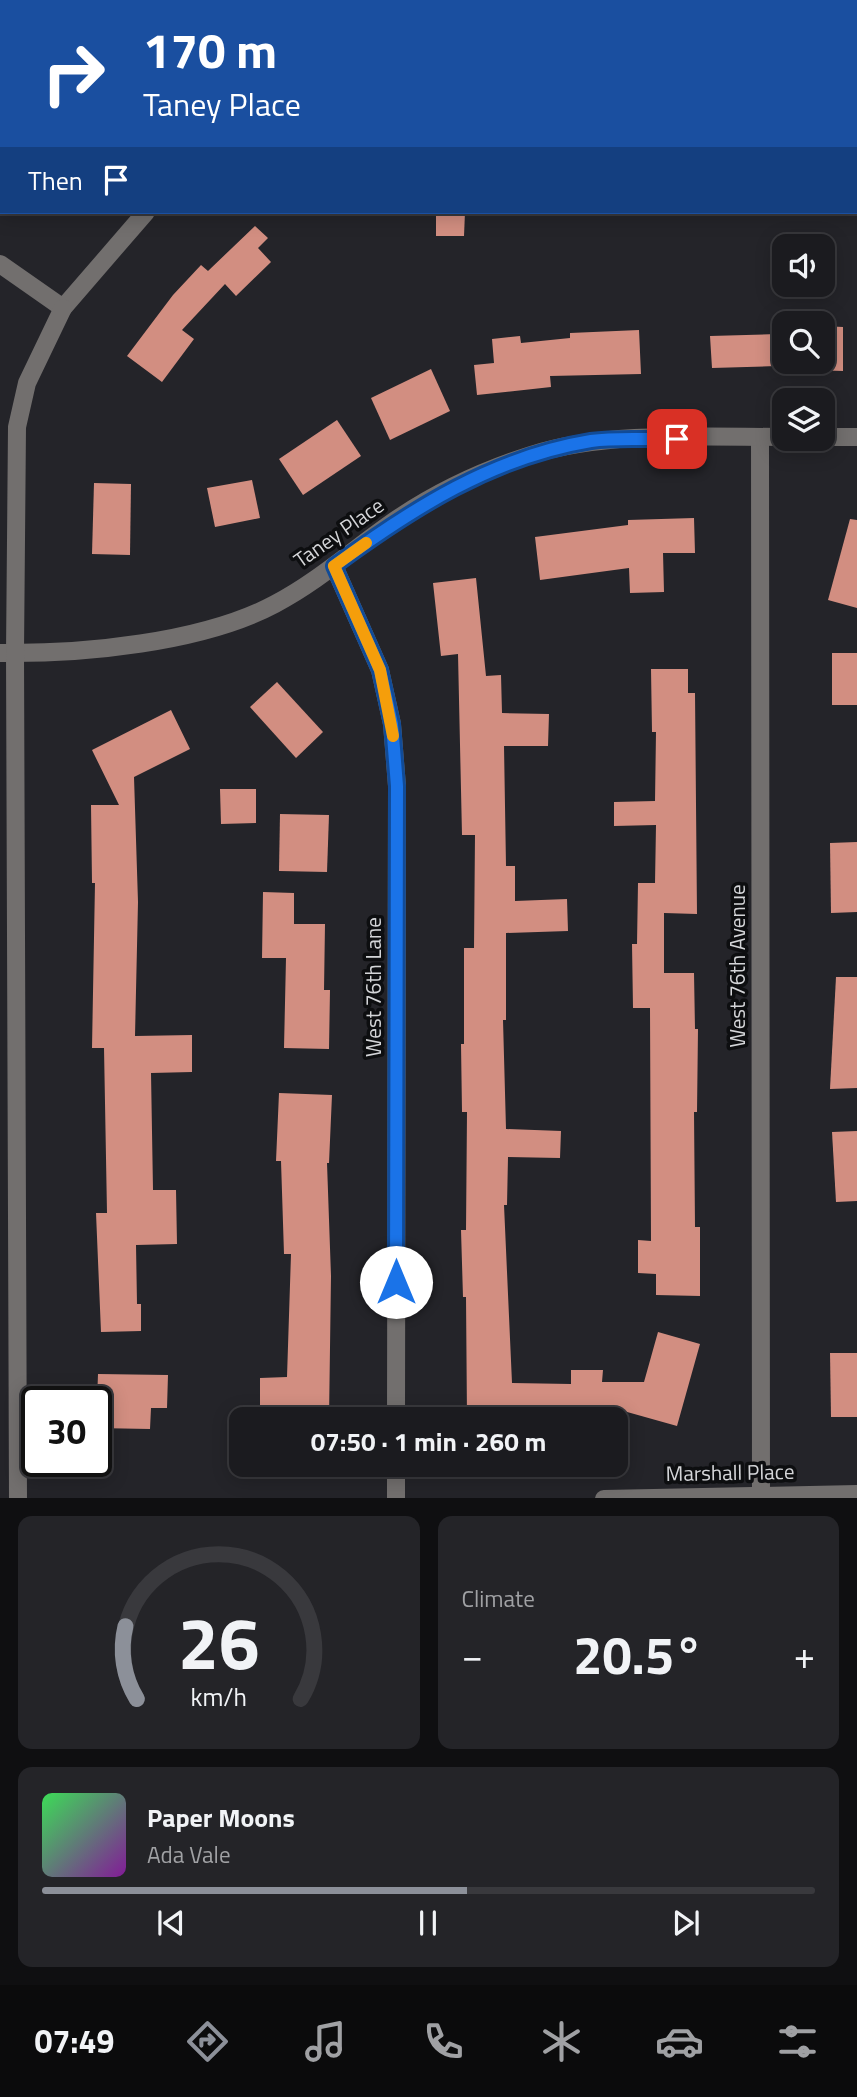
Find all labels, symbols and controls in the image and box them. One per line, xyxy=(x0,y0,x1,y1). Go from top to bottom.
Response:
text: 170 m xyxy=(143,12,277,87)
icon: right xyxy=(28,28,119,119)
text: Taney Place xyxy=(143,80,301,128)
text: Then xyxy=(28,161,83,200)
icon: arrive xyxy=(97,161,135,199)
map controls xyxy=(772,234,835,451)
button: sound xyxy=(772,234,835,297)
button: search xyxy=(772,311,835,374)
button: layers xyxy=(772,388,835,451)
pin xyxy=(647,409,707,469)
icon: arrive xyxy=(658,420,696,458)
street label: Taney Place xyxy=(287,489,390,575)
street label: West 76th Avenue xyxy=(721,884,753,1048)
street label: West 76th Lane xyxy=(357,917,389,1057)
position arrow xyxy=(359,1245,433,1319)
speed limit sign: 30 xyxy=(21,1386,112,1477)
text: 07:50 · 1 min · 260 m xyxy=(311,1422,546,1461)
street label: Marshall Place xyxy=(665,1455,795,1489)
text: Climate xyxy=(462,1581,535,1616)
text: 26 xyxy=(178,1587,260,1697)
text: 20.5° xyxy=(573,1615,703,1694)
text: − xyxy=(462,1626,483,1684)
text: + xyxy=(794,1626,815,1684)
text: km/h xyxy=(190,1677,247,1715)
text: Paper Moons xyxy=(147,1798,295,1837)
text: Ada Vale xyxy=(147,1837,231,1872)
icon: previous xyxy=(152,1904,190,1942)
icon: pause xyxy=(409,1904,447,1942)
icon: next xyxy=(667,1904,705,1942)
text: 07:49 xyxy=(35,2017,114,2065)
icon: directions xyxy=(183,2017,232,2066)
icon: music xyxy=(301,2017,350,2066)
icon: phone xyxy=(419,2017,468,2066)
icon: climate xyxy=(537,2017,586,2066)
icon: car xyxy=(655,2017,704,2066)
icon: filters xyxy=(773,2017,822,2066)

